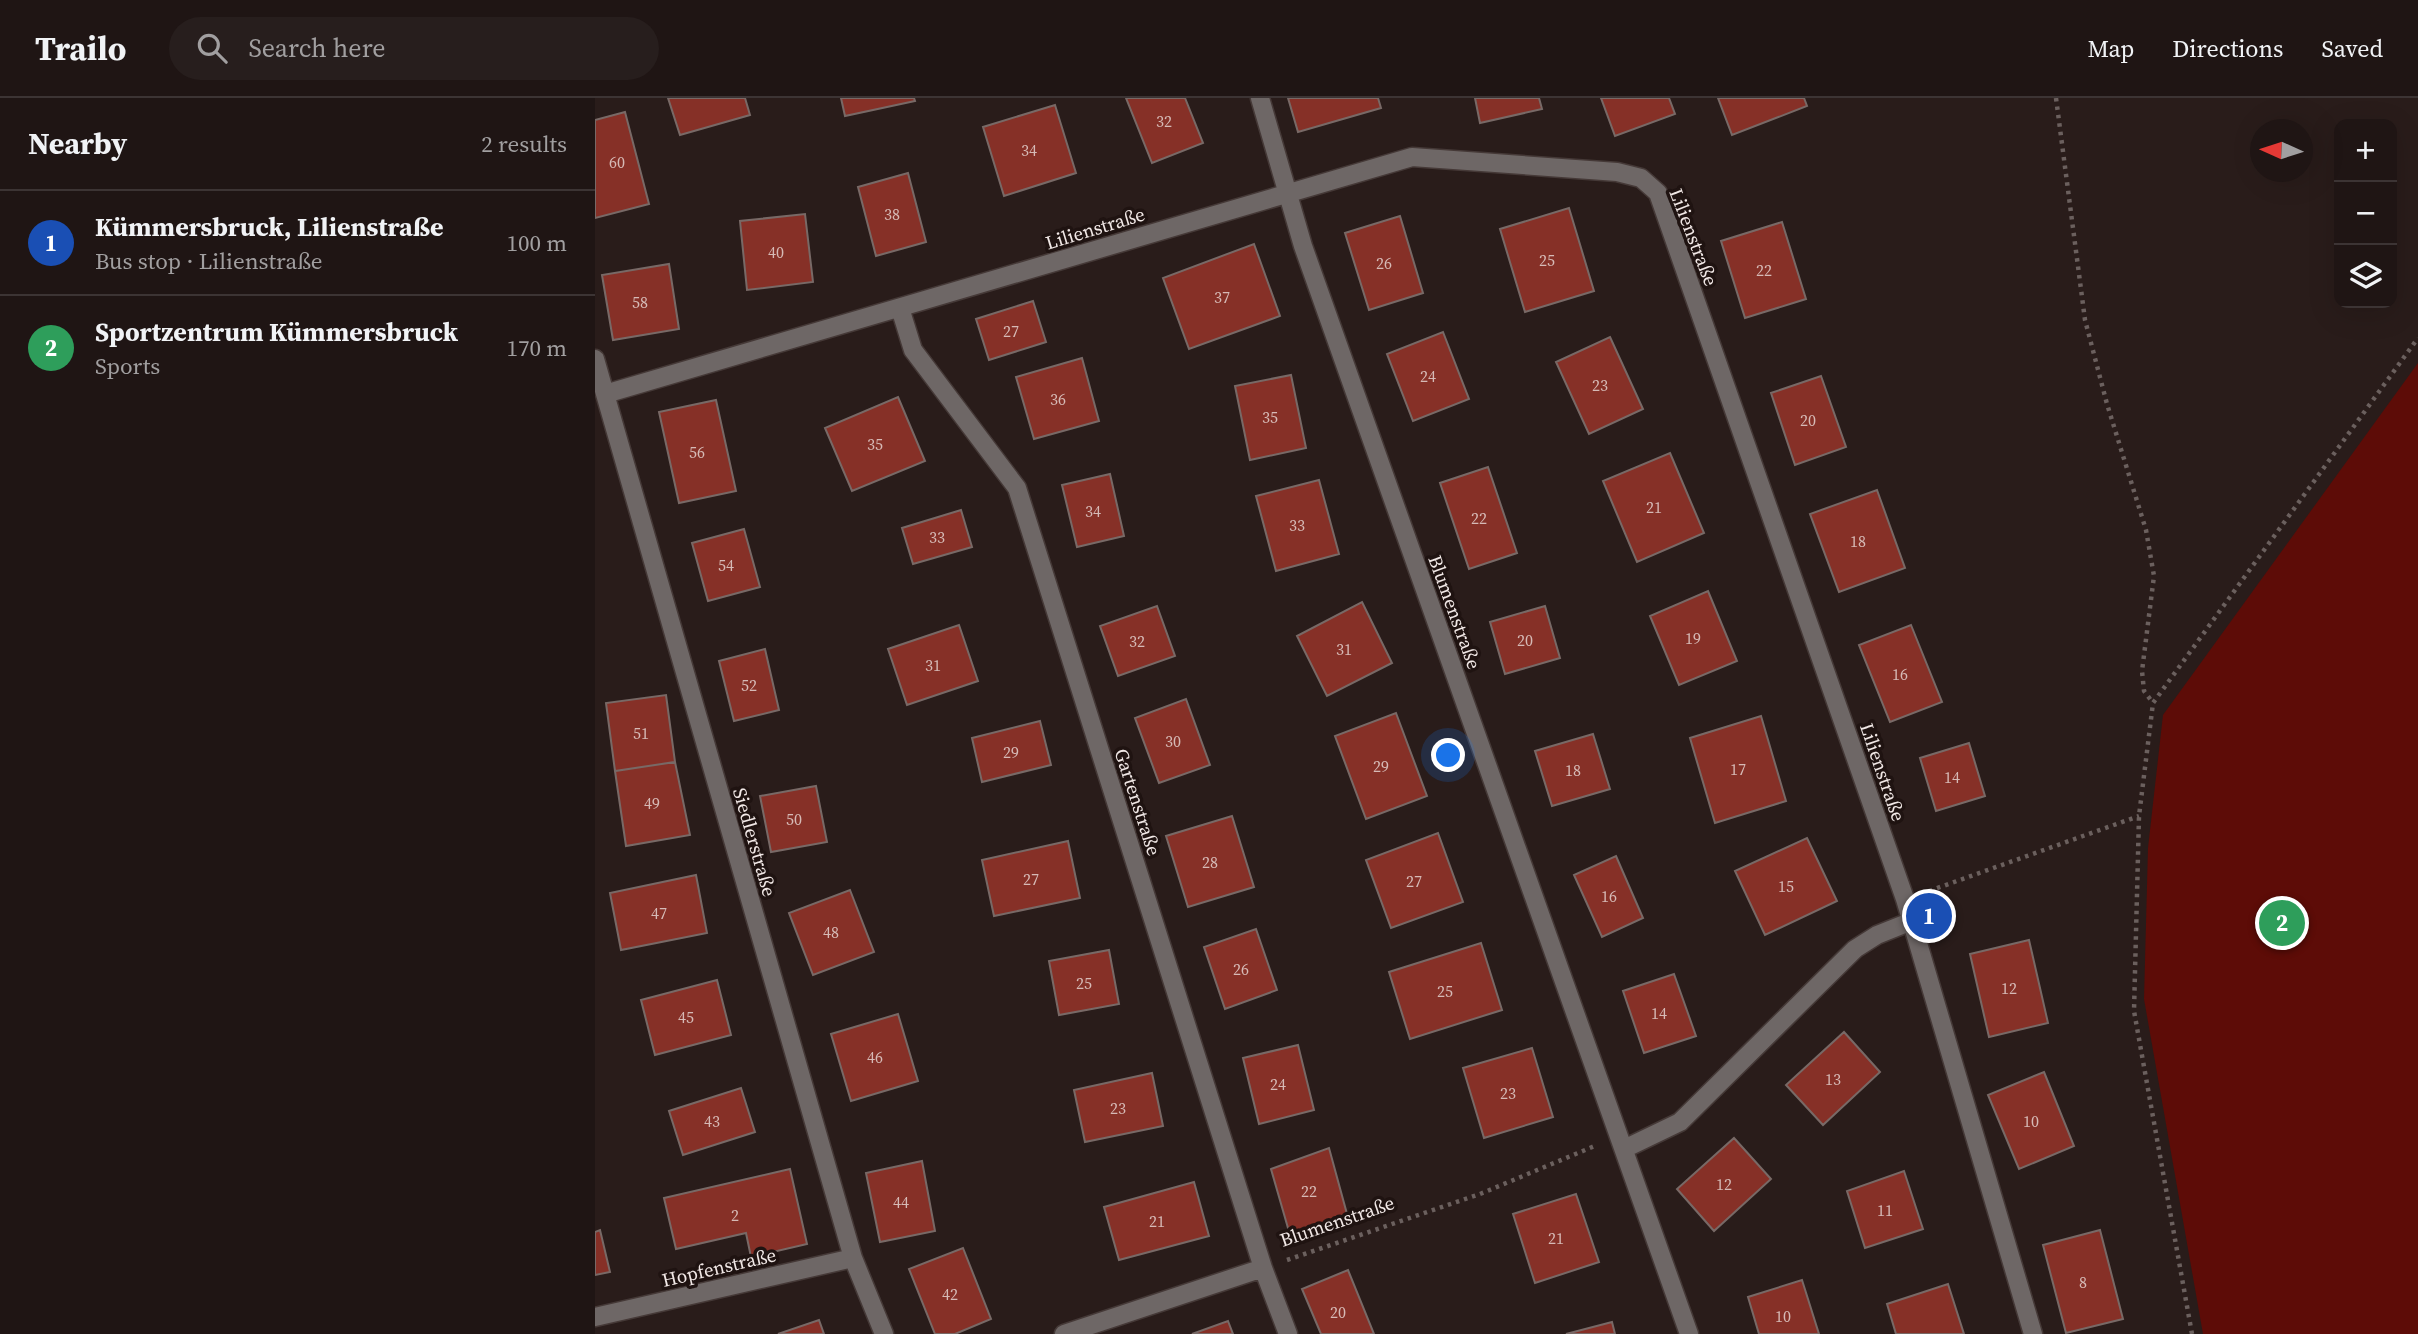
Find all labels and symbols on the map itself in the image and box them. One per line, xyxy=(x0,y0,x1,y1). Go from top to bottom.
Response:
house number: 32 xyxy=(1156,110,1172,132)
north arrow xyxy=(2250,119,2313,182)
house number: 34 xyxy=(1021,139,1037,161)
house number: 60 xyxy=(609,151,625,173)
street label: Lilienstraße xyxy=(1664,185,1724,289)
street label: Lilienstraße xyxy=(1042,201,1148,255)
house number: 38 xyxy=(884,203,900,225)
house number: 40 xyxy=(768,241,784,263)
house number: 25 xyxy=(1539,249,1555,271)
house number: 26 xyxy=(1376,252,1392,274)
house number: 22 xyxy=(1756,259,1772,281)
house number: 37 xyxy=(1214,286,1230,308)
house number: 58 xyxy=(632,291,648,313)
house number: 27 xyxy=(1003,320,1019,342)
house number: 24 xyxy=(1420,365,1436,387)
house number: 23 xyxy=(1592,374,1608,396)
house number: 36 xyxy=(1050,388,1066,410)
house number: 35 xyxy=(1262,406,1278,428)
house number: 20 xyxy=(1800,409,1816,431)
house number: 35 xyxy=(867,433,883,455)
house number: 56 xyxy=(689,441,705,463)
house number: 21 xyxy=(1646,496,1662,518)
house number: 34 xyxy=(1085,500,1101,522)
house number: 22 xyxy=(1471,507,1487,529)
house number: 33 xyxy=(1289,514,1305,536)
house number: 33 xyxy=(929,526,945,548)
house number: 18 xyxy=(1850,530,1866,552)
street label: Blumenstraße xyxy=(1422,551,1488,673)
house number: 54 xyxy=(718,554,734,576)
house number: 19 xyxy=(1685,627,1701,649)
house number: 20 xyxy=(1517,629,1533,651)
house number: 32 xyxy=(1129,630,1145,652)
house number: 31 xyxy=(1336,638,1352,660)
house number: 31 xyxy=(925,654,941,676)
house number: 16 xyxy=(1892,663,1908,685)
house number: 52 xyxy=(741,674,757,696)
street label: Lilienstraße xyxy=(1854,719,1912,825)
house number: 51 xyxy=(633,722,649,744)
house number: 30 xyxy=(1165,730,1181,752)
your location xyxy=(1431,738,1465,772)
house number: 29 xyxy=(1003,741,1019,763)
street label: Gartenstraße xyxy=(1108,745,1168,859)
house number: 29 xyxy=(1373,755,1389,777)
house number: 17 xyxy=(1730,758,1746,780)
house number: 18 xyxy=(1565,759,1581,781)
house number: 14 xyxy=(1944,766,1960,788)
street label: Siedlerstraße xyxy=(727,785,783,899)
house number: 49 xyxy=(644,792,660,814)
house number: 50 xyxy=(786,808,802,830)
house number: 28 xyxy=(1202,851,1218,873)
house number: 27 xyxy=(1023,868,1039,890)
house number: 27 xyxy=(1406,870,1422,892)
house number: 15 xyxy=(1778,875,1794,897)
house number: 16 xyxy=(1601,885,1617,907)
pin: 1 xyxy=(1906,890,1952,942)
pin: 2 xyxy=(2259,897,2305,949)
house number: 47 xyxy=(651,902,667,924)
house number: 48 xyxy=(823,921,839,943)
house number: 26 xyxy=(1233,958,1249,980)
house number: 25 xyxy=(1076,972,1092,994)
house number: 12 xyxy=(2001,977,2017,999)
house number: 25 xyxy=(1437,980,1453,1002)
house number: 14 xyxy=(1651,1002,1667,1024)
house number: 45 xyxy=(678,1006,694,1028)
house number: 46 xyxy=(867,1046,883,1068)
house number: 13 xyxy=(1825,1068,1841,1090)
house number: 24 xyxy=(1270,1073,1286,1095)
house number: 23 xyxy=(1500,1082,1516,1104)
house number: 23 xyxy=(1110,1097,1126,1119)
house number: 43 xyxy=(704,1110,720,1132)
house number: 10 xyxy=(2023,1110,2039,1132)
house number: 12 xyxy=(1716,1173,1732,1195)
house number: 22 xyxy=(1301,1180,1317,1202)
street label: Blumenstraße xyxy=(1276,1189,1398,1253)
house number: 44 xyxy=(893,1191,909,1213)
house number: 11 xyxy=(1877,1199,1893,1221)
house number: 2 xyxy=(731,1204,739,1226)
house number: 21 xyxy=(1149,1210,1165,1232)
house number: 21 xyxy=(1548,1227,1564,1249)
street label: Hopfenstraße xyxy=(659,1241,779,1293)
house number: 8 xyxy=(2079,1271,2087,1293)
house number: 42 xyxy=(942,1283,958,1305)
house number: 20 xyxy=(1330,1301,1346,1323)
house number: 10 xyxy=(1775,1305,1791,1327)

